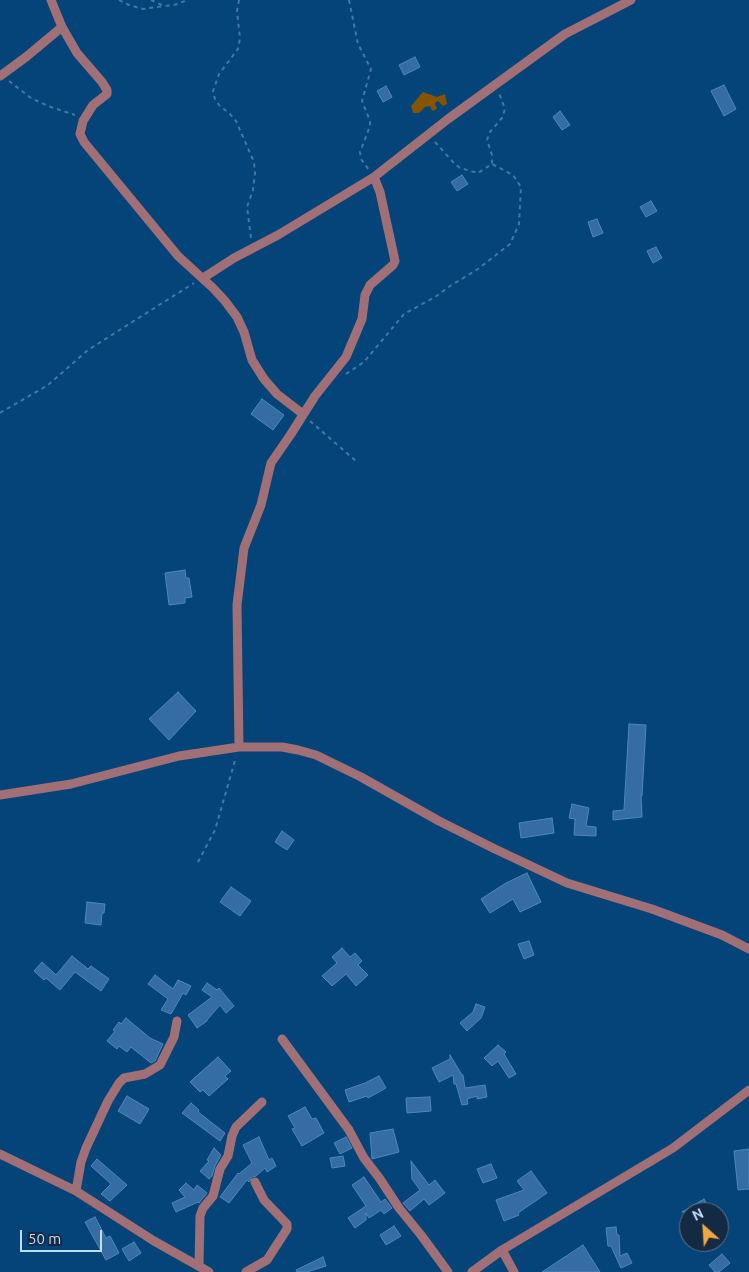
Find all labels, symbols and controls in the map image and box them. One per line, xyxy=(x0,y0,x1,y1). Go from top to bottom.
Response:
north arrow xyxy=(679,1202,729,1252)
text: N xyxy=(690,1205,706,1224)
scale bar xyxy=(22,1220,105,1252)
text: 50 m xyxy=(28,1230,61,1247)

